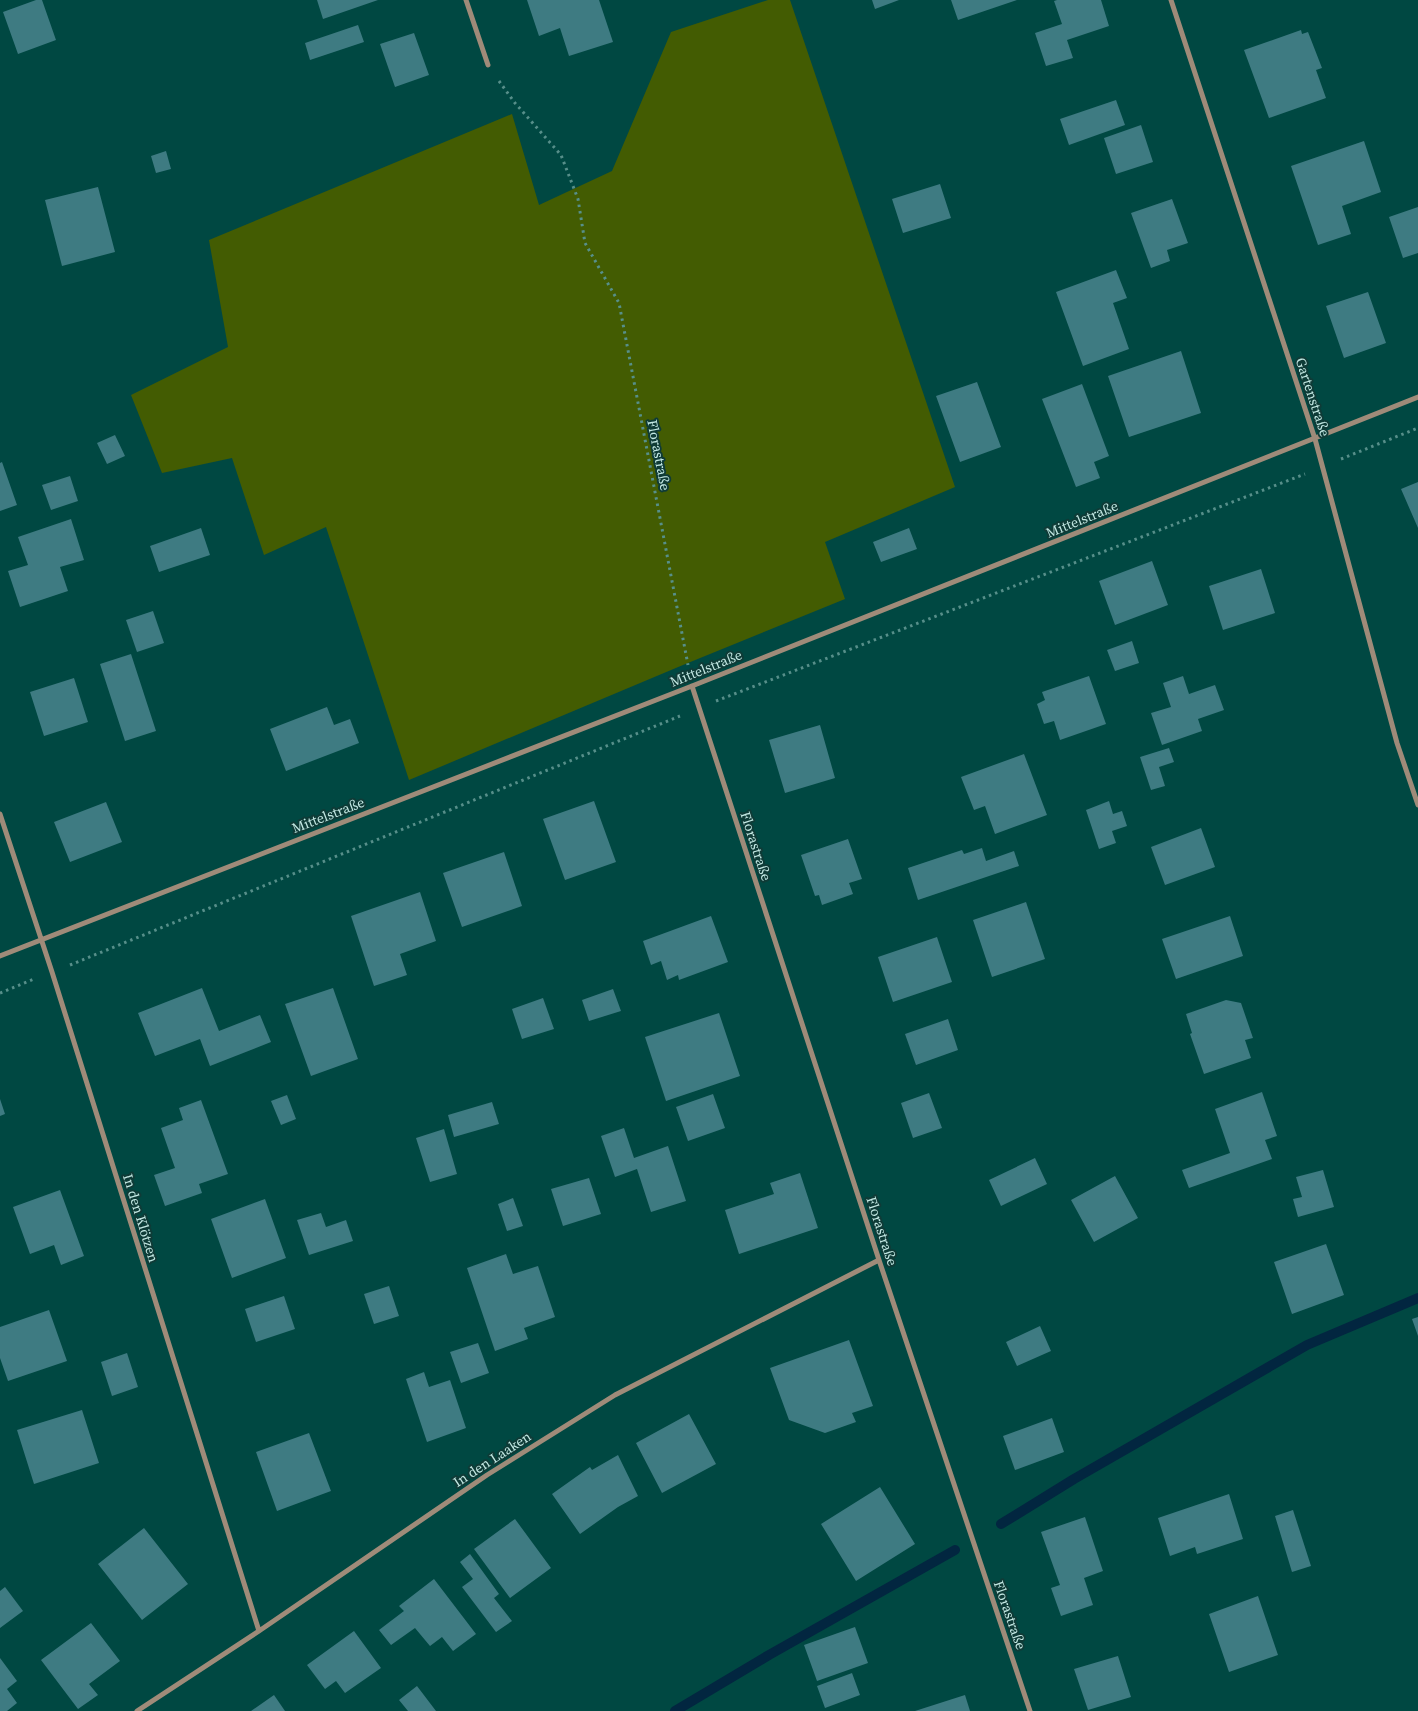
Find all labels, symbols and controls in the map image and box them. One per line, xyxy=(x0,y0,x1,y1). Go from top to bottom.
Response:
street label: Gartenstraße xyxy=(1291,355,1335,439)
street label: Florastraße xyxy=(642,418,676,492)
street label: Mittelstraße xyxy=(1043,495,1121,543)
street label: Mittelstraße xyxy=(667,644,745,692)
street label: Mittelstraße xyxy=(289,792,367,838)
street label: Florastraße xyxy=(735,809,777,883)
street label: In den Klötzen xyxy=(118,1171,164,1265)
street label: Florastraße xyxy=(861,1194,903,1268)
street label: In den Laaken xyxy=(449,1426,535,1492)
street label: Florastraße xyxy=(989,1578,1031,1652)

